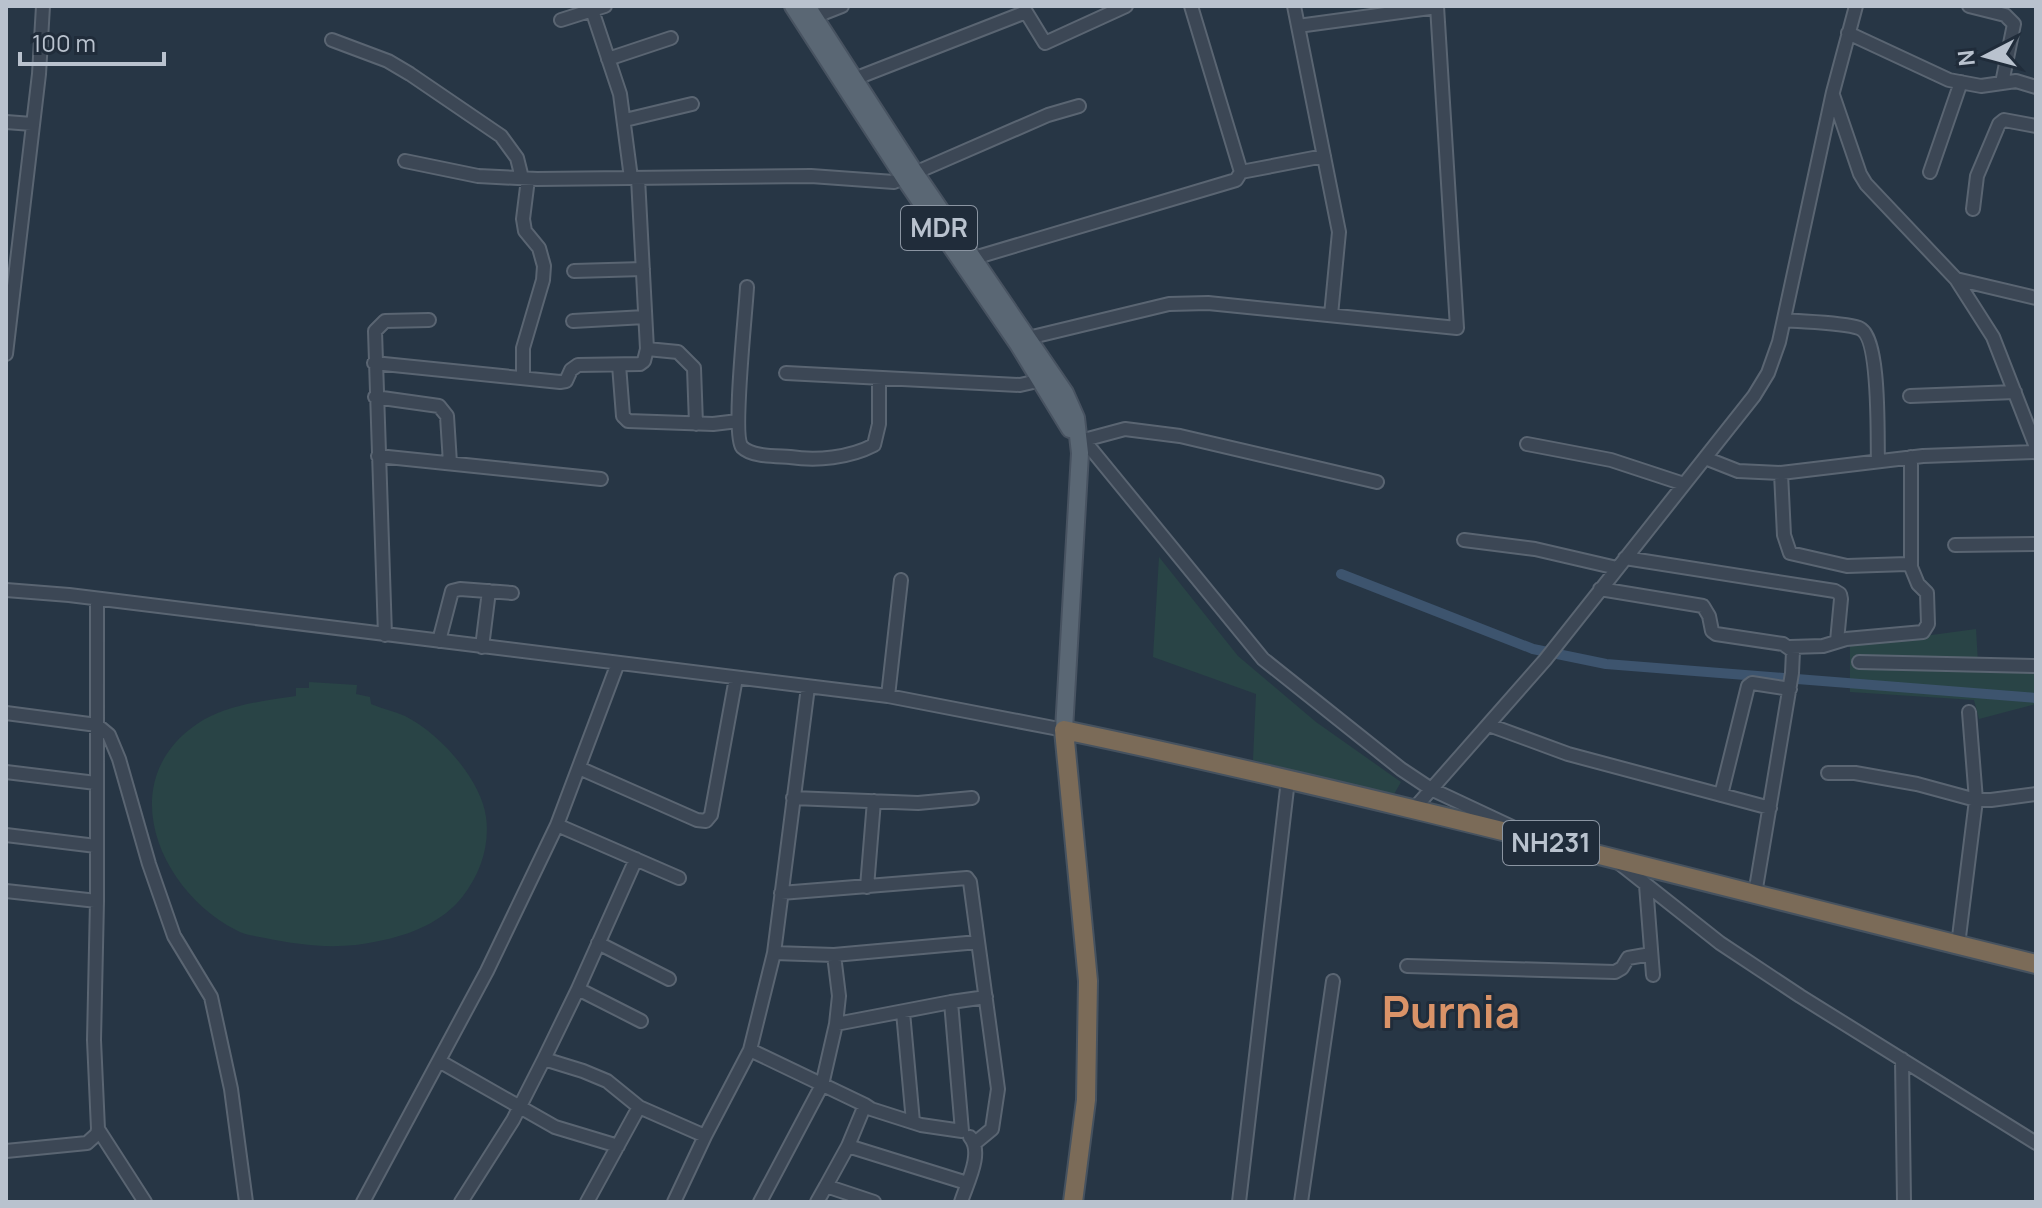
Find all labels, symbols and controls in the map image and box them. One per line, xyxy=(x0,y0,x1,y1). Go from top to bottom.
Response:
scale bar xyxy=(20,16,164,66)
north arrow xyxy=(1946,16,2026,96)
text: 100 m xyxy=(32,26,96,59)
text: N xyxy=(1950,49,1982,68)
road number: MDR xyxy=(901,206,977,250)
road number: NH231 xyxy=(1503,821,1599,865)
district label: Purnia xyxy=(1382,981,1520,1041)

